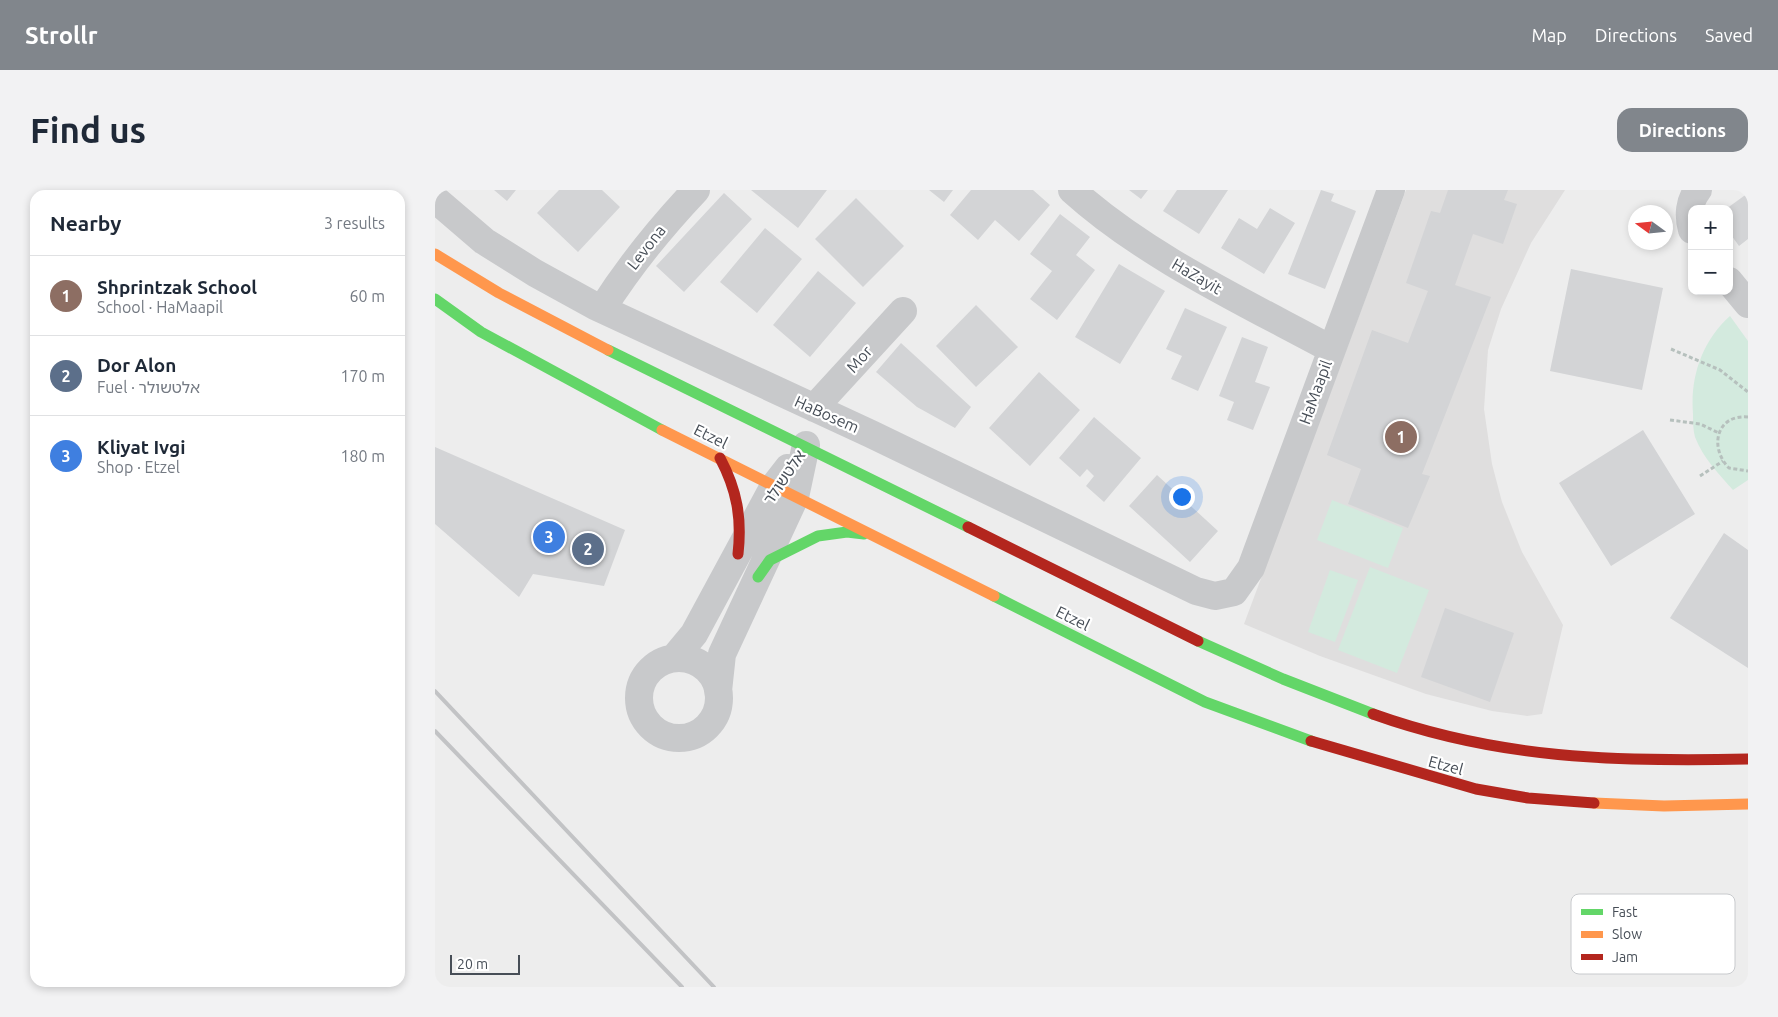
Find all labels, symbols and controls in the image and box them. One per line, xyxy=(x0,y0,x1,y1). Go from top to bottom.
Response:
text: Strollr xyxy=(25,22,98,49)
text: Map xyxy=(1531,25,1567,45)
text: Directions xyxy=(1595,25,1677,45)
text: Saved xyxy=(1705,25,1753,45)
button: Directions xyxy=(1617,108,1748,152)
text: Find us xyxy=(30,110,146,150)
north arrow xyxy=(1628,205,1673,250)
map controls xyxy=(1688,205,1733,295)
button: + xyxy=(1688,205,1733,250)
text: Nearby xyxy=(50,211,121,235)
text: 3 results xyxy=(324,214,385,232)
street label: Levona xyxy=(623,221,669,273)
button: − xyxy=(1688,250,1733,295)
street label: HaZayit xyxy=(1169,255,1226,298)
text: Shprintzak School xyxy=(97,276,257,298)
text: 1 xyxy=(61,287,71,305)
text: 60 m xyxy=(349,287,385,305)
text: School · HaMaapil xyxy=(97,298,223,316)
street label: Mor xyxy=(842,342,876,376)
text: Dor Alon xyxy=(97,354,176,376)
street label: HaMaapil xyxy=(1295,357,1335,427)
text: 2 xyxy=(61,367,71,385)
text: 170 m xyxy=(340,367,385,385)
text: Fuel · אלטשולר xyxy=(97,378,200,396)
street label: HaBosem xyxy=(792,392,862,436)
pin: 1 xyxy=(1385,418,1417,456)
street label: Etzel xyxy=(691,420,731,452)
text: Kliyat Ivgi xyxy=(97,436,186,458)
text: 3 xyxy=(61,447,71,465)
text: 180 m xyxy=(340,447,385,465)
street label: אלטשולר xyxy=(759,447,809,507)
text: Shop · Etzel xyxy=(97,458,180,476)
your location xyxy=(1169,484,1195,510)
pin: 3 xyxy=(533,518,565,556)
pin: 2 xyxy=(572,530,604,568)
street label: Etzel xyxy=(1053,602,1093,634)
street label: Etzel xyxy=(1427,752,1465,778)
legend xyxy=(1571,894,1735,974)
text: Fast xyxy=(1612,904,1638,920)
text: Slow xyxy=(1612,926,1642,942)
text: Jam xyxy=(1612,949,1638,965)
scale bar xyxy=(450,952,520,975)
text: 20 m xyxy=(457,956,488,972)

